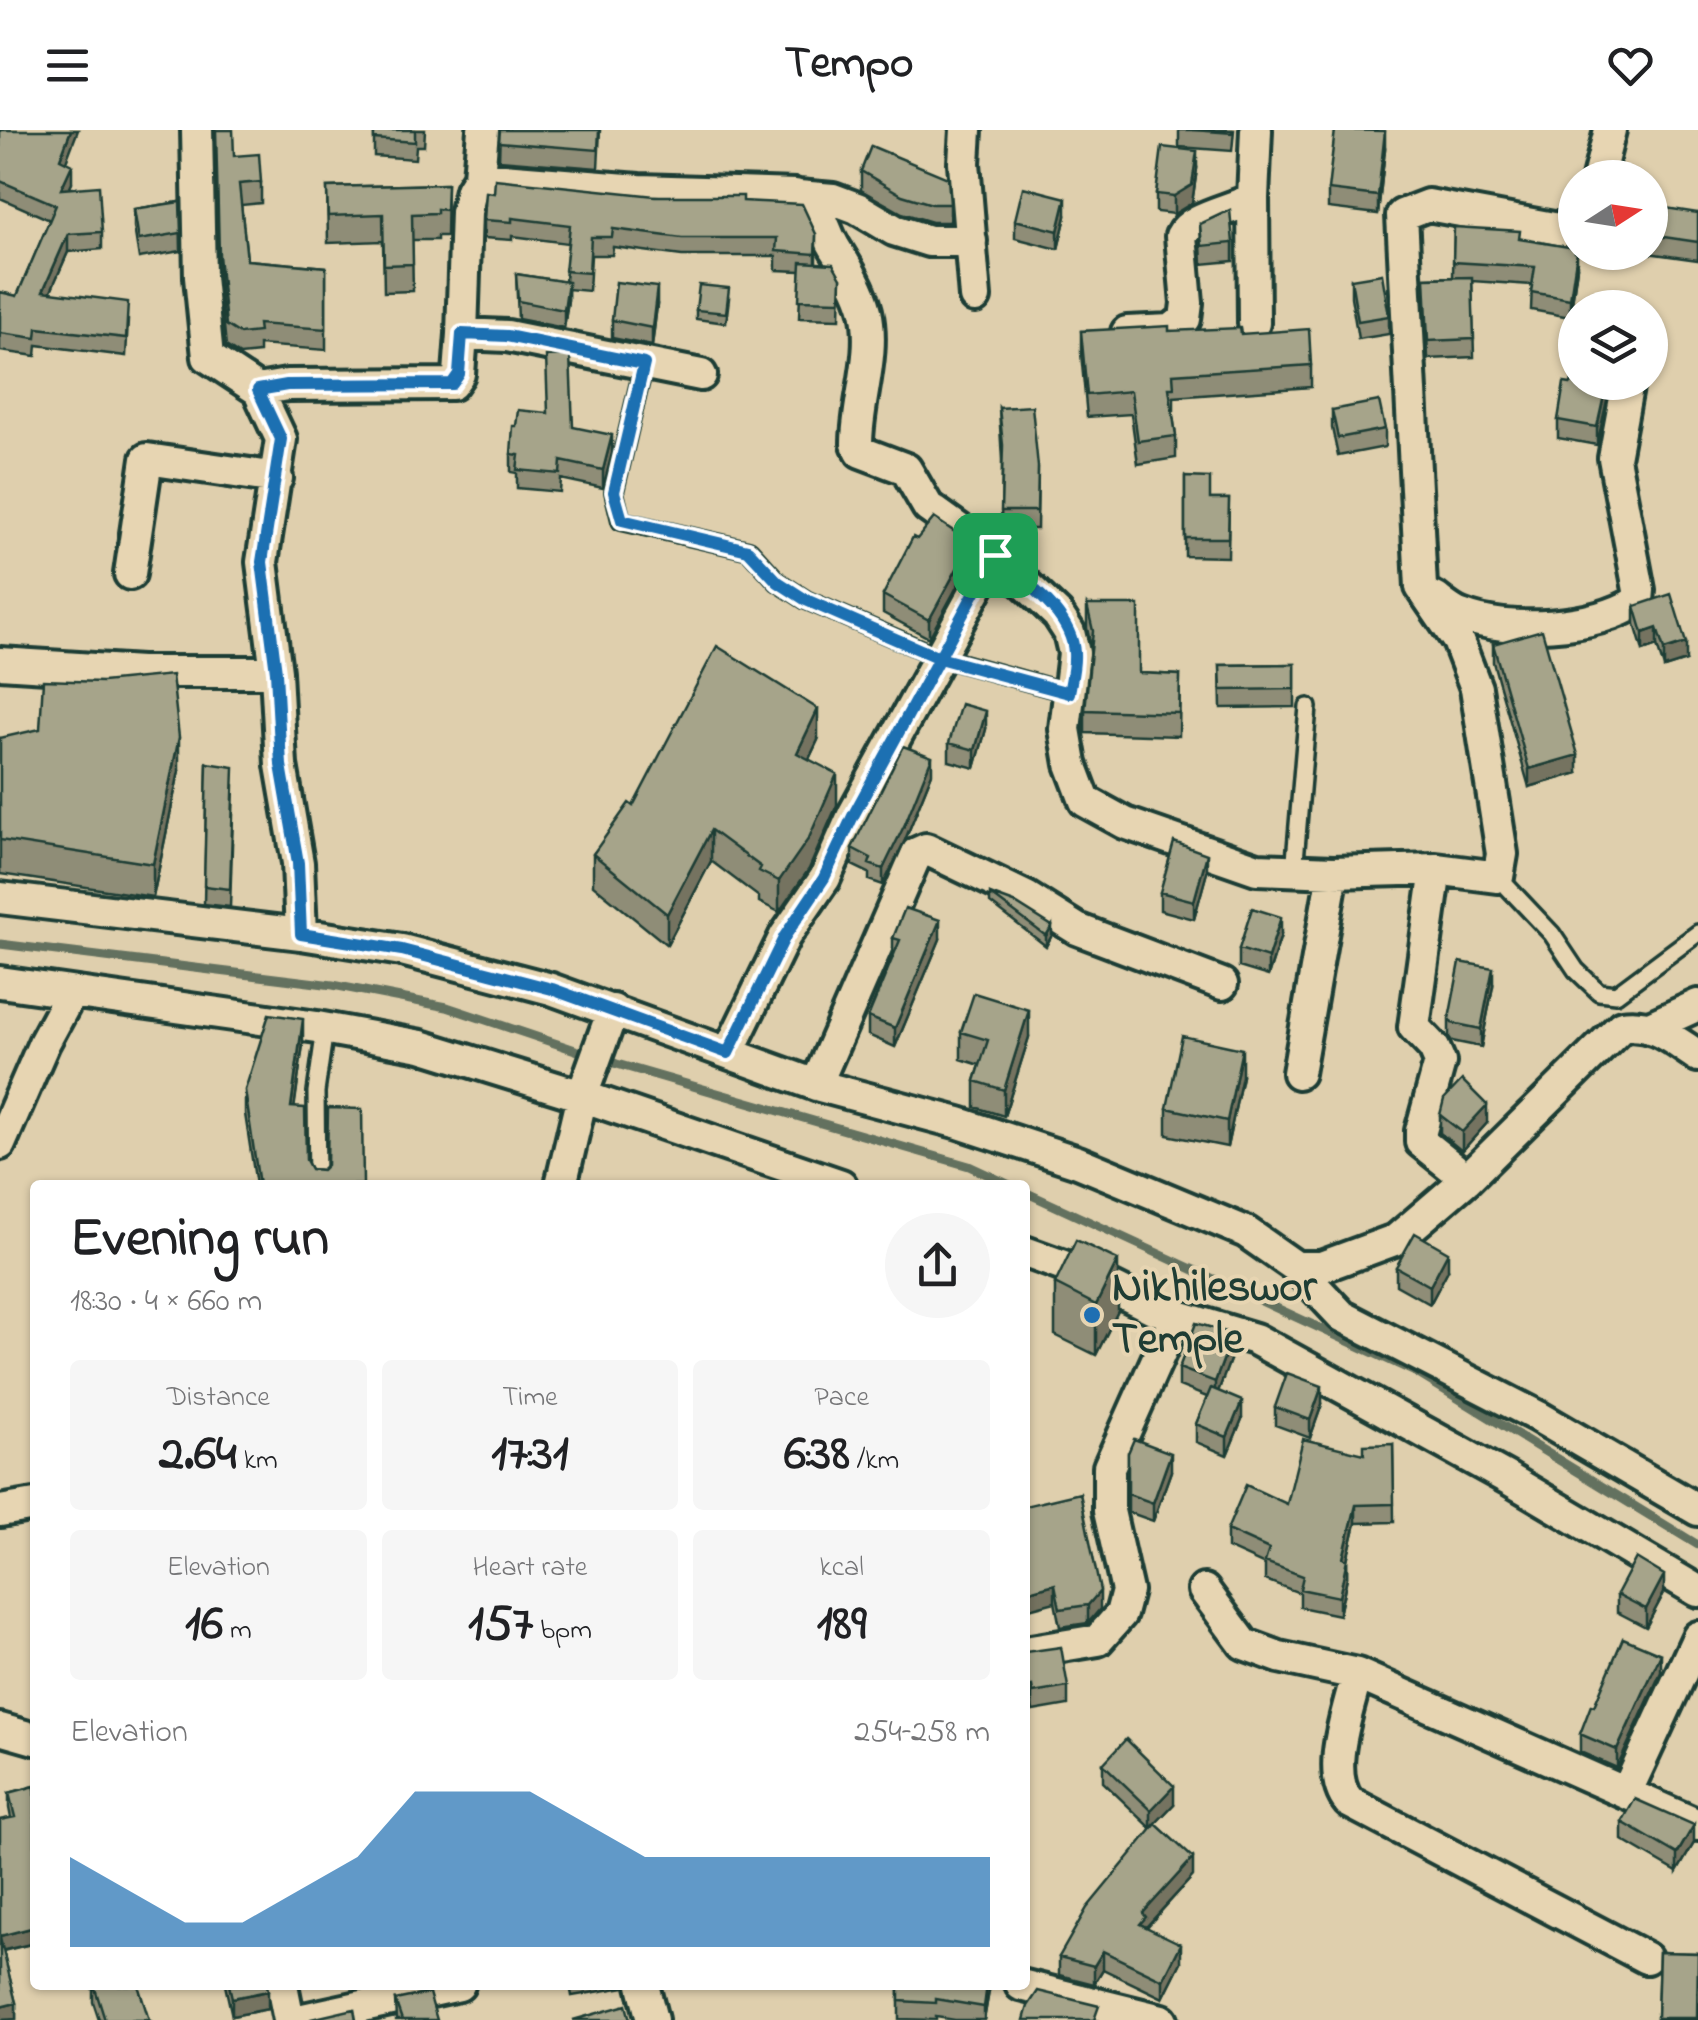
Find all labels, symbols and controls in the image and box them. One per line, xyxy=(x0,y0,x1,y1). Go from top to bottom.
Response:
text: Tempo xyxy=(785,32,913,98)
icon: menu xyxy=(40,38,95,93)
icon: heart xyxy=(1603,38,1658,93)
north arrow xyxy=(1558,160,1668,270)
map controls xyxy=(1558,160,1668,400)
button: layers xyxy=(1558,290,1668,400)
pin xyxy=(953,513,1038,598)
icon: arrive xyxy=(968,528,1023,583)
text: Evening run xyxy=(70,1201,329,1281)
button: share xyxy=(885,1213,990,1318)
place label: Nikhileswor Temple xyxy=(1112,1256,1318,1374)
text: 18:30 · 4 × 660 m xyxy=(70,1279,262,1326)
marker: Nikhileswor Temple xyxy=(1081,1304,1103,1326)
text: Distance xyxy=(167,1378,270,1419)
text: Time xyxy=(502,1378,558,1419)
text: Pace xyxy=(814,1378,869,1419)
text: 2.64 xyxy=(159,1419,237,1492)
text: 17:31 xyxy=(491,1419,569,1492)
text: 6:38 xyxy=(784,1419,850,1492)
text: km xyxy=(237,1441,278,1482)
text: /km xyxy=(850,1441,899,1482)
text: Elevation xyxy=(167,1548,270,1589)
text: Heart rate xyxy=(473,1548,587,1589)
text: kcal xyxy=(819,1548,864,1589)
text: 16 xyxy=(185,1589,223,1662)
text: 157 xyxy=(468,1589,533,1662)
text: 189 xyxy=(817,1589,867,1662)
text: m xyxy=(223,1611,252,1652)
text: bpm xyxy=(533,1611,592,1652)
text: Elevation xyxy=(70,1710,188,1757)
text: 254–258 m xyxy=(854,1710,990,1757)

